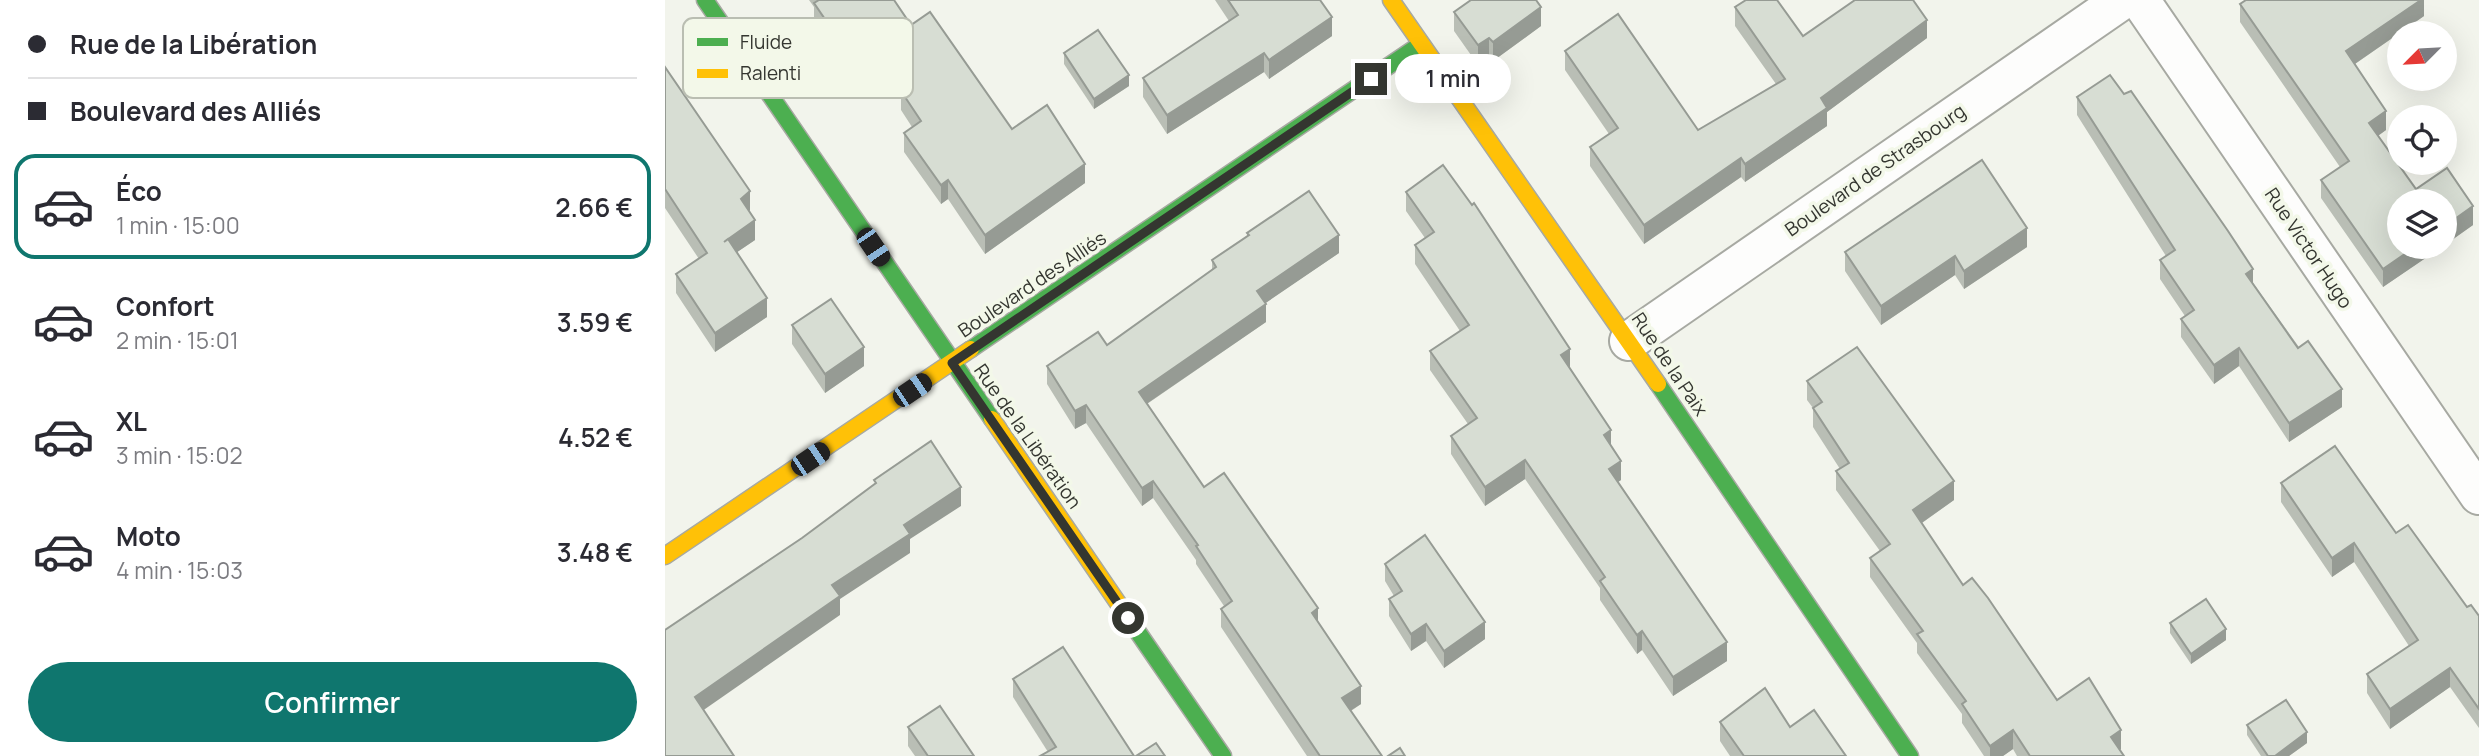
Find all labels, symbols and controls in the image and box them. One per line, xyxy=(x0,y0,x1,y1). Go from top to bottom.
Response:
legend xyxy=(683,18,913,98)
north arrow xyxy=(2387,21,2457,91)
map controls xyxy=(2387,21,2457,259)
text: Rue de la Libération xyxy=(70,26,317,62)
text: Fluide xyxy=(740,29,792,55)
callout: 1 min xyxy=(1395,55,1511,104)
text: Ralenti xyxy=(740,60,801,86)
text: 1 min xyxy=(1426,62,1480,94)
route end xyxy=(1355,63,1387,95)
text: Boulevard des Alliés xyxy=(70,93,321,129)
street label: Boulevard de Strasbourg xyxy=(1780,98,1970,242)
button: locate xyxy=(2387,105,2457,175)
text: Éco xyxy=(116,173,162,209)
icon: car xyxy=(32,175,95,238)
street label: Rue Victor Hugo xyxy=(2259,183,2359,313)
text: 2.66 € xyxy=(555,189,633,225)
button: layers xyxy=(2387,189,2457,259)
text: 1 min · 15:00 xyxy=(116,209,240,241)
car xyxy=(853,224,894,270)
street label: Boulevard des Alliés xyxy=(953,225,1111,343)
text: Confort xyxy=(116,288,215,324)
icon: car xyxy=(32,290,95,353)
text: 3.59 € xyxy=(557,304,633,340)
street label: Rue de la Paix xyxy=(1626,307,1714,421)
text: 2 min · 15:01 xyxy=(116,324,239,356)
street label: Rue de la Libération xyxy=(968,358,1088,514)
car xyxy=(889,370,936,410)
text: XL xyxy=(116,403,147,439)
icon: car xyxy=(32,405,95,468)
text: 4.52 € xyxy=(558,419,633,455)
text: 3 min · 15:02 xyxy=(116,439,243,471)
car xyxy=(787,439,834,479)
text: Moto xyxy=(116,518,181,554)
icon: car xyxy=(32,520,95,583)
text: 3.48 € xyxy=(557,534,633,570)
text: 4 min · 15:03 xyxy=(116,554,243,586)
route start xyxy=(1112,602,1144,634)
button: Confirmer xyxy=(28,662,637,742)

